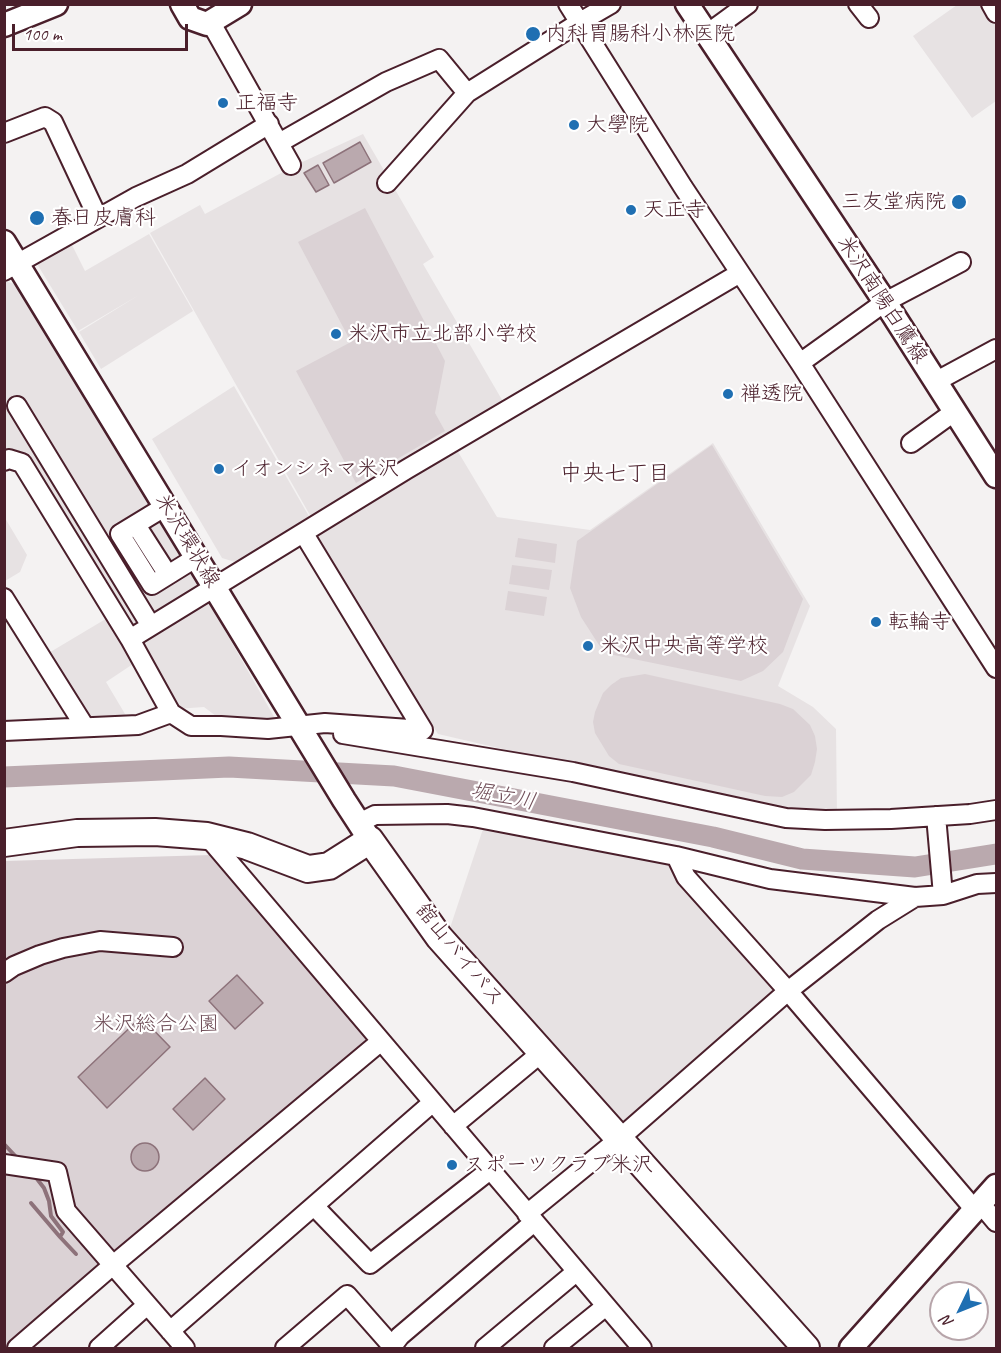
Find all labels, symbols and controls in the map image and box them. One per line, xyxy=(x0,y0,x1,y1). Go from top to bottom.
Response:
scale bar xyxy=(15,12,190,50)
place label: 内科胃腸科小林医院 xyxy=(546,21,735,47)
text: 100 m xyxy=(23,23,62,45)
marker: 内科胃腸科小林医院 xyxy=(524,25,542,43)
place label: 正福寺 xyxy=(235,90,298,116)
marker: 正福寺 xyxy=(216,96,230,110)
place label: 大學院 xyxy=(586,112,649,138)
marker: 大學院 xyxy=(567,118,581,132)
place label: 三友堂病院 xyxy=(841,189,946,215)
marker: 三友堂病院 xyxy=(950,193,968,211)
place label: 天正寺 xyxy=(643,197,706,223)
marker: 天正寺 xyxy=(624,203,638,217)
place label: 春日皮膚科 xyxy=(51,205,156,231)
marker: 春日皮膚科 xyxy=(28,209,46,227)
street label: 米沢南陽白鷹線 xyxy=(831,231,933,369)
place label: 米沢市立北部小学校 xyxy=(348,321,537,347)
marker: 米沢市立北部小学校 xyxy=(329,327,343,341)
place label: 禅透院 xyxy=(740,381,803,407)
marker: 禅透院 xyxy=(721,387,735,401)
place label: イオンシネマ米沢 xyxy=(231,456,399,482)
district label: 中央七丁目 xyxy=(560,461,670,487)
marker: イオンシネマ米沢 xyxy=(212,462,226,476)
street label: 米沢環状線 xyxy=(149,490,225,592)
place label: 転輪寺 xyxy=(888,609,951,635)
marker: 転輪寺 xyxy=(869,615,883,629)
place label: 米沢中央高等学校 xyxy=(600,633,768,659)
marker: 米沢中央高等学校 xyxy=(581,639,595,653)
water label: 堀立川 xyxy=(468,778,538,816)
street label: 舘山バイパス xyxy=(410,898,508,1012)
park label: 米沢総合公園 xyxy=(93,1011,219,1037)
place label: スポーツクラブ米沢 xyxy=(464,1152,653,1178)
marker: スポーツクラブ米沢 xyxy=(445,1158,459,1172)
north arrow xyxy=(929,1281,989,1341)
text: N xyxy=(937,1311,958,1332)

